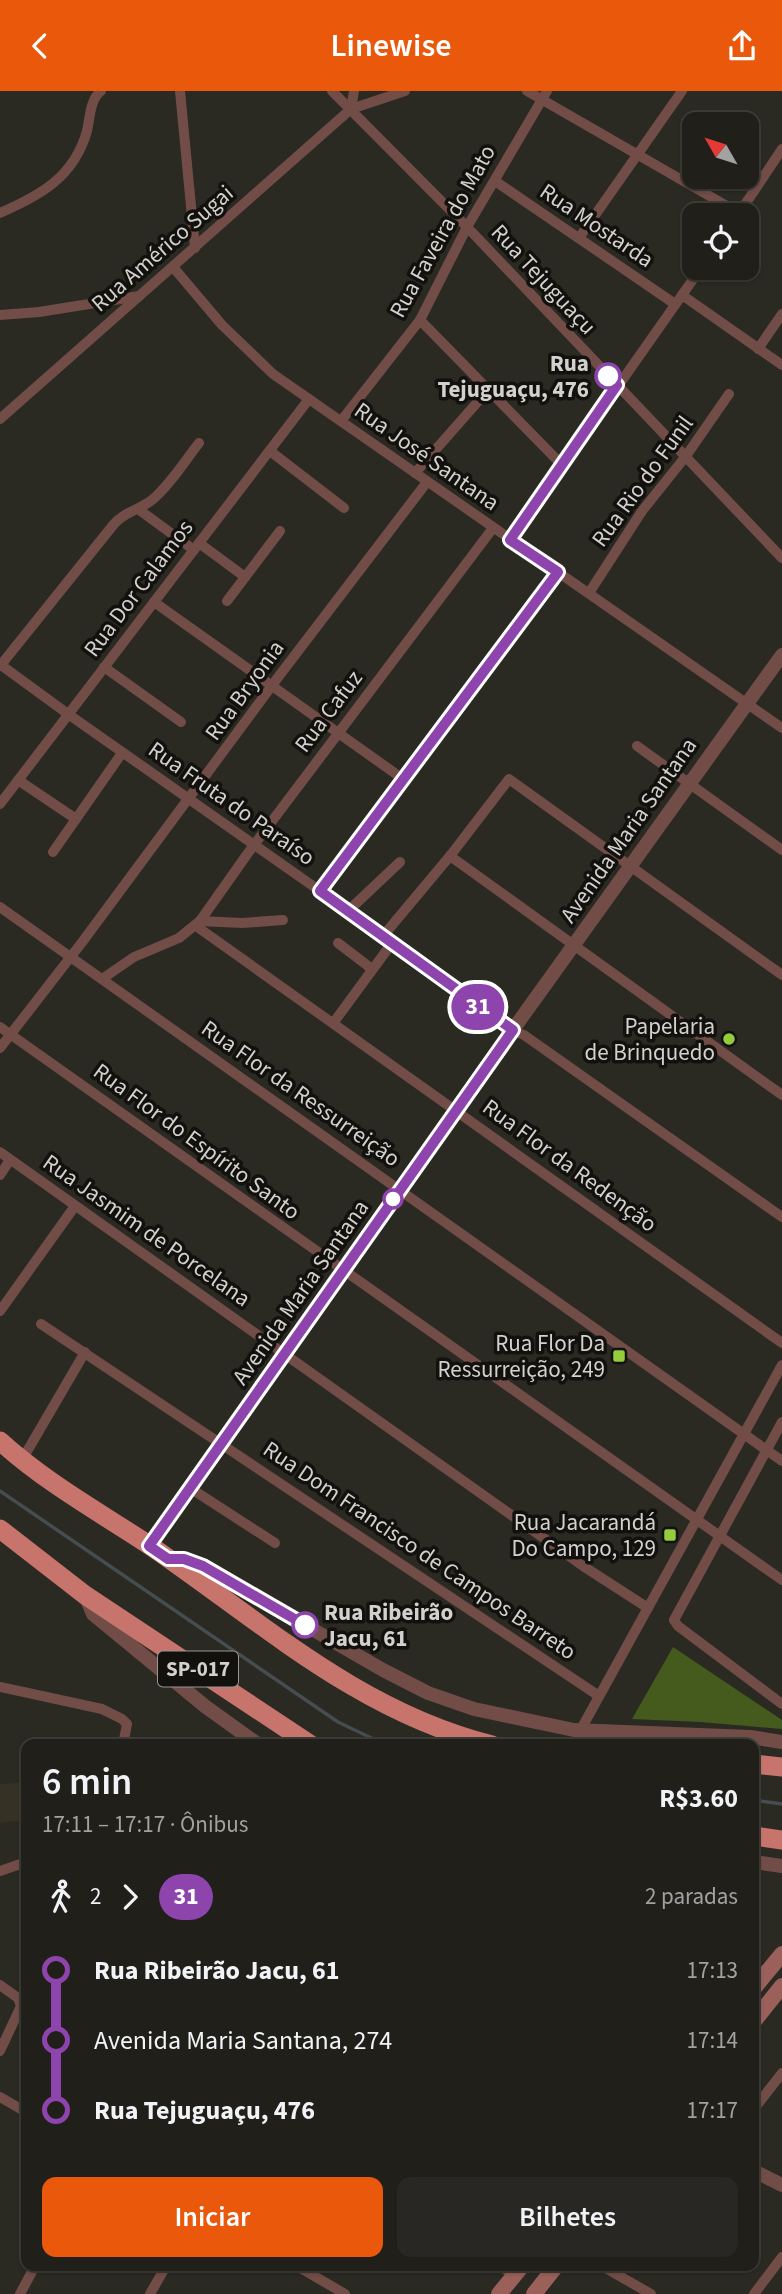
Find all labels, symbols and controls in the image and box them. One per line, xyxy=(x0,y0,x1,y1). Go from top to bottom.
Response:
text: Linewise xyxy=(331,23,451,69)
icon: back xyxy=(21,27,59,65)
icon: share xyxy=(723,27,761,65)
north arrow xyxy=(682,112,760,189)
map controls xyxy=(682,112,759,280)
street label: Rua Faveira do Mato xyxy=(381,139,504,324)
street label: Rua Mostarda xyxy=(533,175,660,276)
street label: Rua Américo Sugai xyxy=(84,177,241,319)
button: locate xyxy=(682,203,759,280)
street label: Rua Tejuguaçu xyxy=(484,217,604,342)
place label: Rua Tejuguaçu, 476 xyxy=(437,347,589,406)
marker: Rua Tejuguaçu, 476 xyxy=(595,363,621,389)
street label: Rua José Santana xyxy=(347,394,506,519)
street label: Rua Rio do Funil xyxy=(583,409,701,554)
street label: Rua Dor Calamos xyxy=(76,513,201,664)
street label: Rua Bryonia xyxy=(197,633,292,747)
street label: Rua Cafuz xyxy=(286,663,370,759)
street label: Avenida Maria Santana xyxy=(552,731,705,930)
street label: Rua Fruta do Paraíso xyxy=(142,733,322,873)
line badge: 31 xyxy=(447,984,510,1030)
text: 31 xyxy=(465,989,491,1024)
place label: Papelaria de Brinquedo xyxy=(585,1010,715,1069)
street label: Rua Flor da Ressurreição xyxy=(195,1012,407,1175)
marker: Papelaria de Brinquedo xyxy=(721,1031,737,1047)
street label: Rua Flor do Espírito Santo xyxy=(86,1055,307,1228)
street label: Rua Flor da Redenção xyxy=(476,1091,664,1240)
street label: Rua Jasmim de Porcelana xyxy=(36,1146,257,1315)
unlabelled marker xyxy=(383,1189,403,1209)
street label: Avenida Maria Santana xyxy=(224,1193,377,1392)
place label: Rua Flor Da Ressurreição, 249 xyxy=(437,1327,605,1386)
marker: Rua Flor Da Ressurreição, 249 xyxy=(611,1348,627,1364)
street label: Rua Dom Francisco de Campos Barreto xyxy=(257,1433,583,1668)
place label: Rua Jacarandá Do Campo, 129 xyxy=(511,1506,656,1565)
marker: Rua Jacarandá Do Campo, 129 xyxy=(662,1527,678,1543)
place label: Rua Ribeirão Jacu, 61 xyxy=(324,1596,453,1655)
marker: Rua Ribeirão Jacu, 61 xyxy=(292,1612,318,1638)
road number: SP-017 xyxy=(158,1651,238,1687)
text: 6 min xyxy=(42,1755,132,1809)
text: R$3.60 xyxy=(659,1780,738,1817)
text: 17:11 – 17:17 · Ônibus xyxy=(42,1808,248,1841)
icon: walk xyxy=(42,1878,80,1916)
icon: forward xyxy=(111,1878,149,1916)
text: 31 xyxy=(173,1879,199,1914)
text: 2 xyxy=(90,1880,101,1913)
text: 2 paradas xyxy=(645,1880,738,1913)
text: Rua Ribeirão Jacu, 61 xyxy=(94,1952,340,1989)
text: 17:13 xyxy=(687,1954,738,1987)
text: Avenida Maria Santana, 274 xyxy=(94,2022,392,2059)
text: 17:14 xyxy=(687,2024,738,2057)
text: Rua Tejuguaçu, 476 xyxy=(94,2092,315,2129)
text: 17:17 xyxy=(687,2094,738,2127)
button: Iniciar xyxy=(42,2177,383,2257)
button: Bilhetes xyxy=(397,2177,738,2257)

